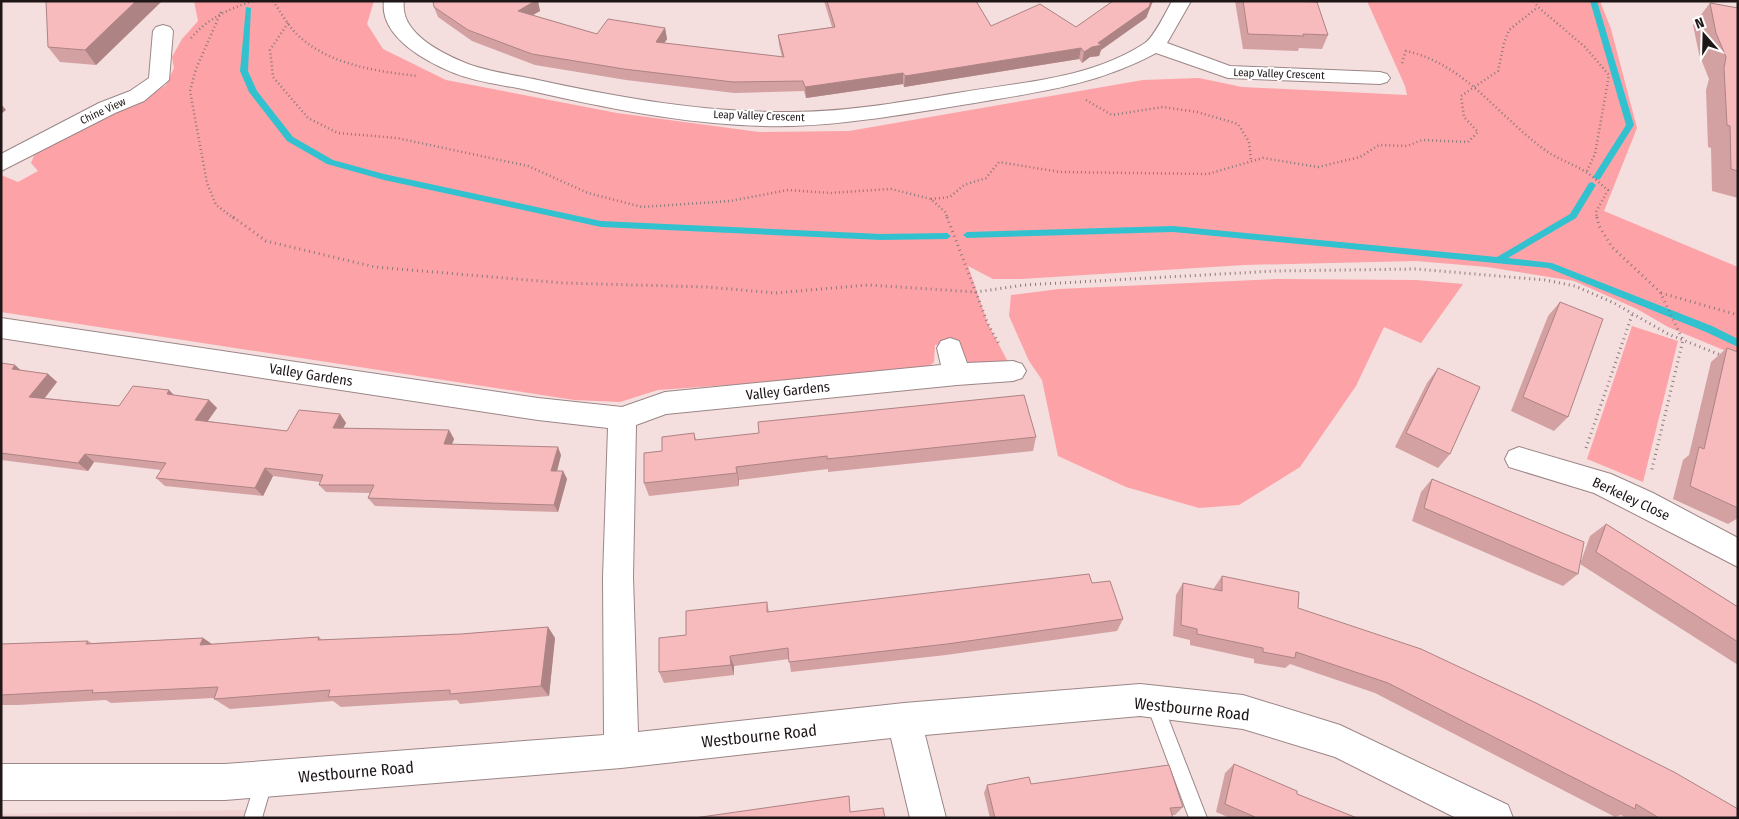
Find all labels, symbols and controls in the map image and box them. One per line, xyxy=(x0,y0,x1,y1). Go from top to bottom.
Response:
north arrow xyxy=(1679,10,1729,60)
text: N xyxy=(1693,14,1707,33)
street label: Leap Valley Crescent xyxy=(1233,66,1325,82)
street label: Chine View xyxy=(78,95,128,127)
street label: Leap Valley Crescent xyxy=(713,108,805,124)
street label: Valley Gardens xyxy=(268,360,354,390)
street label: Valley Gardens xyxy=(745,378,831,404)
street label: Berkeley Close xyxy=(1589,474,1673,524)
street label: Westbourne Road xyxy=(1133,693,1251,725)
street label: Westbourne Road xyxy=(700,720,818,752)
street label: Westbourne Road xyxy=(297,757,415,787)

